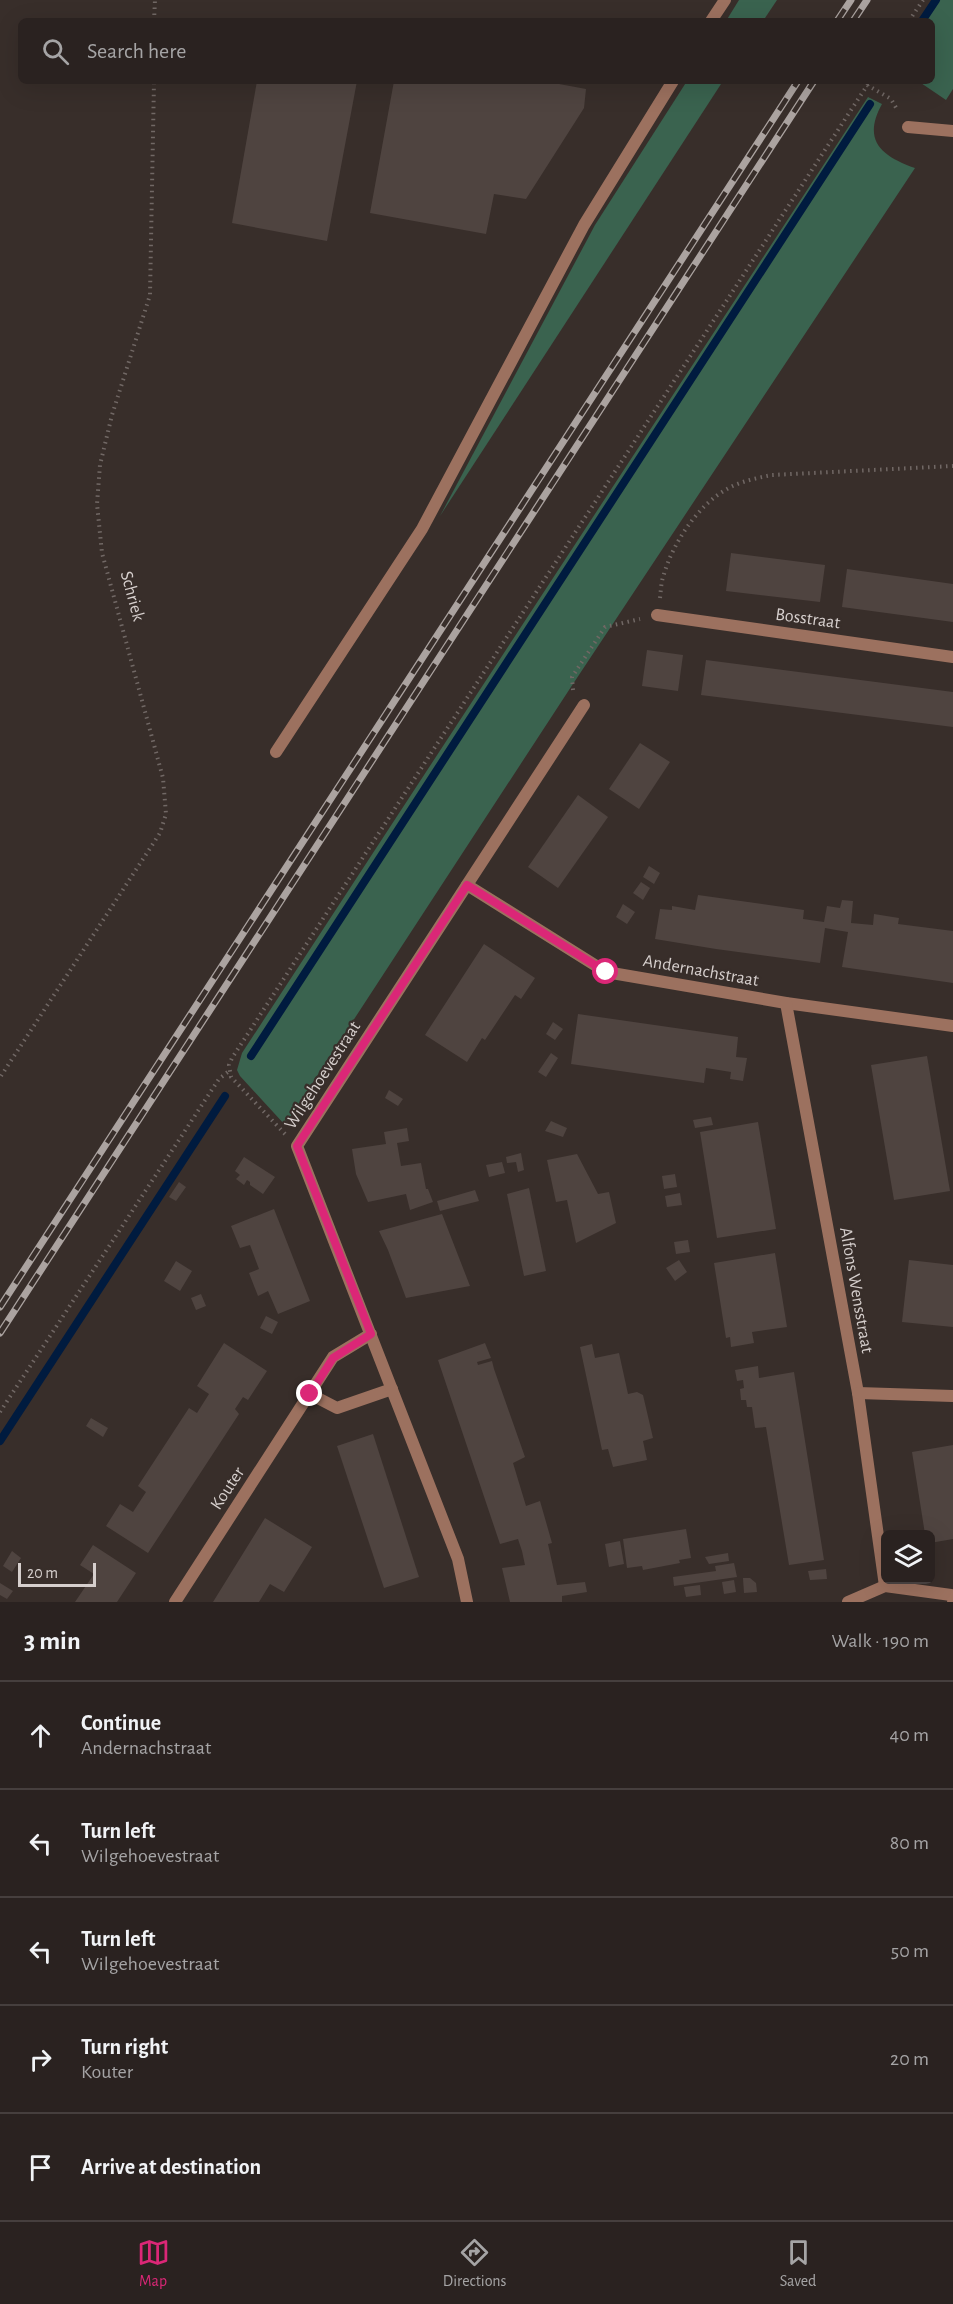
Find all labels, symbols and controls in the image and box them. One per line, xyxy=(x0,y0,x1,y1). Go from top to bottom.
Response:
search box xyxy=(18,18,935,84)
icon: search xyxy=(39,35,72,68)
text: Search here xyxy=(87,40,186,62)
street label: Schriek xyxy=(117,569,148,624)
street label: Bosstraat xyxy=(774,606,842,632)
street label: Andernachstraat xyxy=(642,952,760,990)
route start xyxy=(592,958,618,984)
street label: Wilgehoevestraat xyxy=(281,1018,364,1133)
street label: Alfons Wensstraat xyxy=(836,1226,876,1355)
route end xyxy=(296,1380,322,1406)
street label: Kouter xyxy=(207,1464,248,1513)
map controls xyxy=(881,1530,935,1584)
button: layers xyxy=(881,1530,935,1584)
scale bar xyxy=(18,1560,96,1588)
text: 20 m xyxy=(27,1565,58,1581)
text: 3 min xyxy=(24,1628,81,1654)
text: Walk · 190 m xyxy=(832,1631,929,1651)
text: Continue xyxy=(81,1712,161,1734)
icon: ahead xyxy=(24,1719,57,1752)
text: 40 m xyxy=(890,1725,929,1745)
text: Andernachstraat xyxy=(81,1738,211,1758)
text: Turn left xyxy=(81,1820,155,1842)
icon: left xyxy=(24,1827,57,1860)
text: 80 m xyxy=(890,1833,929,1853)
text: Wilgehoevestraat xyxy=(81,1846,219,1866)
text: Turn left xyxy=(81,1928,155,1950)
icon: left xyxy=(24,1935,57,1968)
text: 50 m xyxy=(891,1941,929,1961)
text: Wilgehoevestraat xyxy=(81,1954,219,1974)
text: Turn right xyxy=(81,2036,168,2058)
icon: right xyxy=(24,2043,57,2076)
text: 20 m xyxy=(890,2049,929,2069)
text: Kouter xyxy=(81,2062,133,2082)
icon: arrive xyxy=(24,2151,57,2184)
text: Arrive at destination xyxy=(81,2156,261,2178)
tab: Map xyxy=(137,2236,170,2291)
tab: Directions xyxy=(443,2236,507,2291)
tab: Saved xyxy=(780,2236,816,2291)

